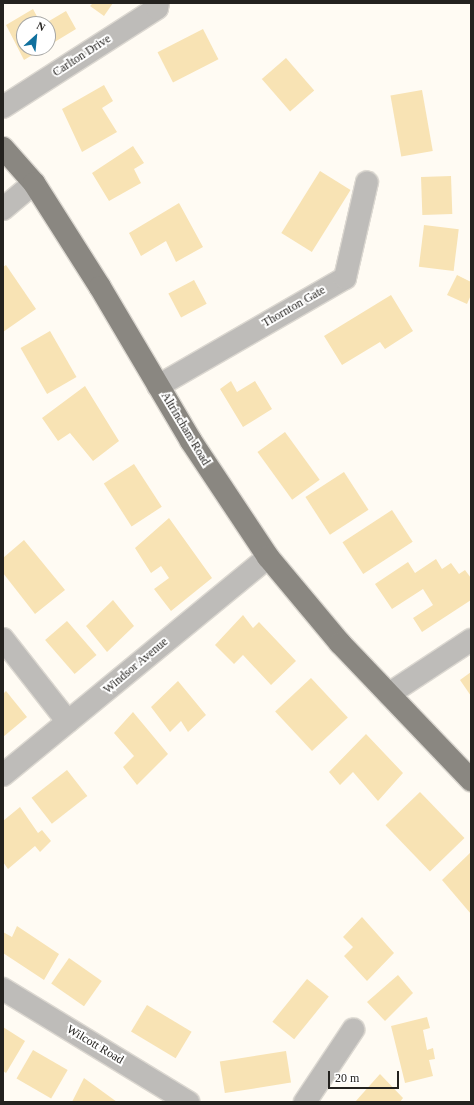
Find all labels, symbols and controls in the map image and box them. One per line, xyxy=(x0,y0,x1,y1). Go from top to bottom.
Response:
north arrow xyxy=(16,16,56,56)
text: N xyxy=(35,19,47,33)
street label: Carlton Drive xyxy=(50,32,114,80)
street label: Thornton Gate xyxy=(260,283,328,331)
street label: Altrincham Road xyxy=(157,390,213,468)
street label: Windsor Avenue xyxy=(101,635,171,697)
street label: Wilcott Road xyxy=(64,1022,126,1068)
scale bar xyxy=(330,1063,401,1089)
text: 20 m xyxy=(335,1071,359,1085)

